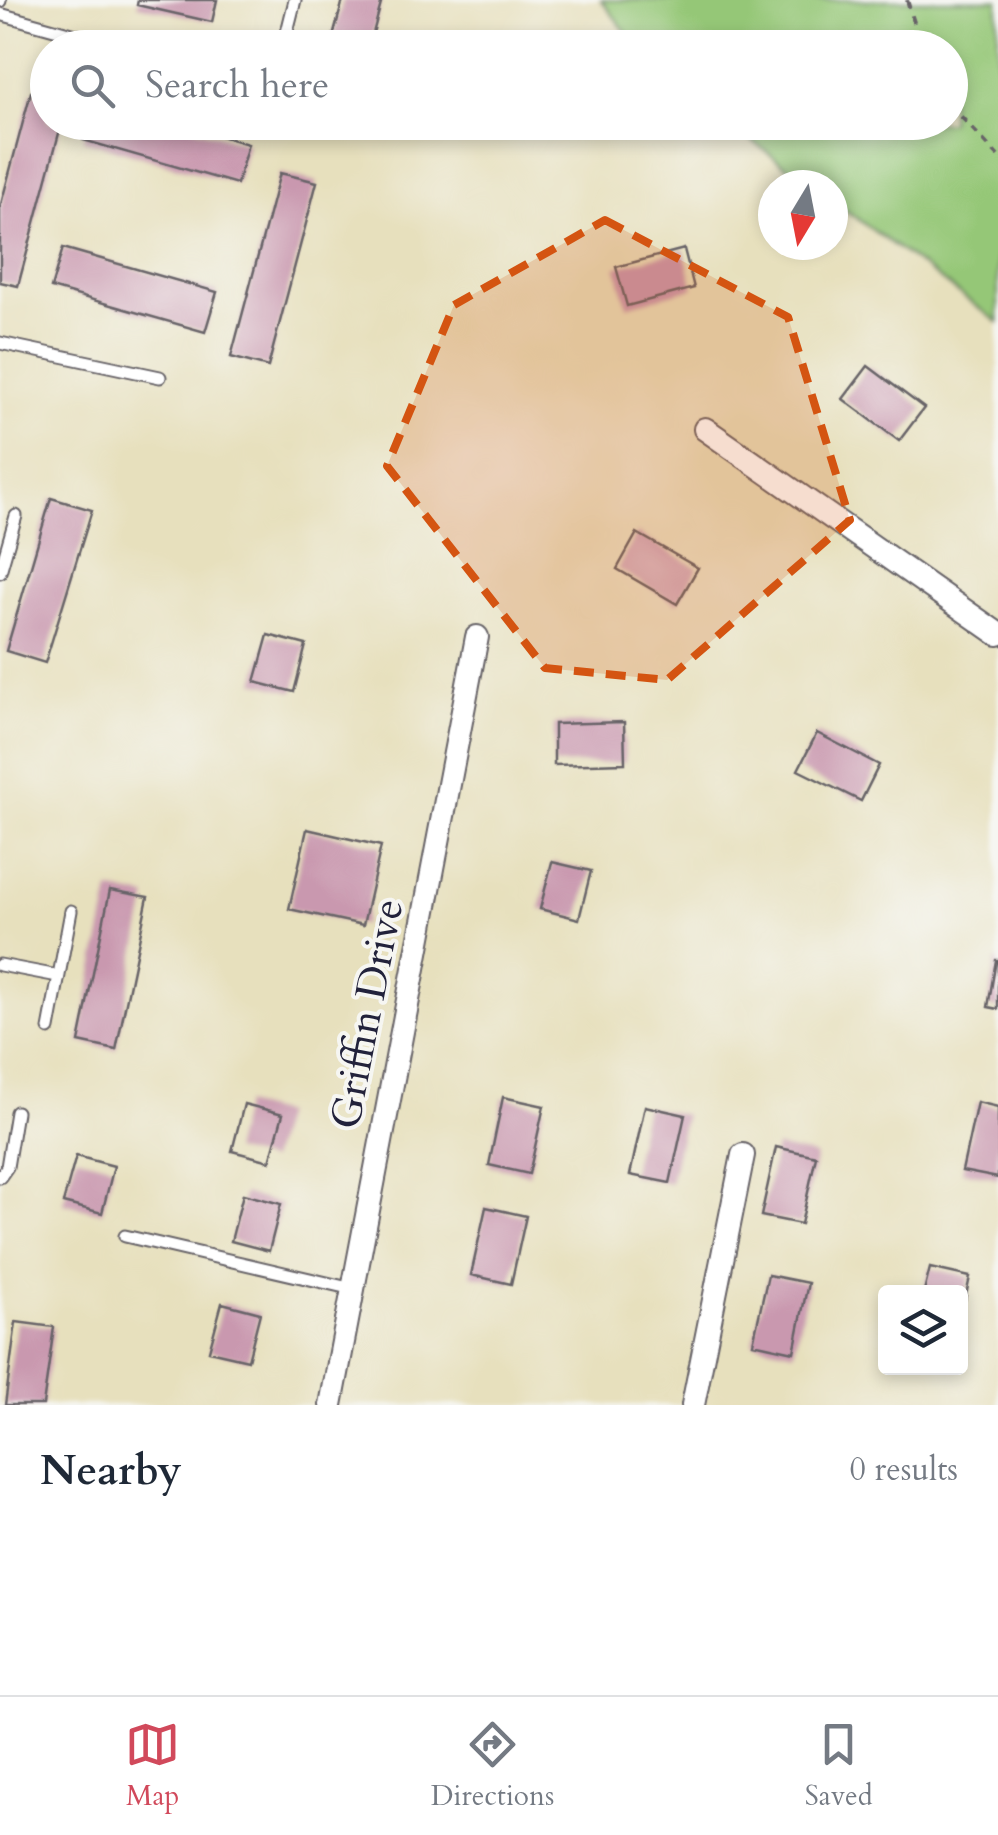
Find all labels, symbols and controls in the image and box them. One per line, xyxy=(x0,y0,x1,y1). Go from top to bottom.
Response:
search box xyxy=(30,30,968,140)
icon: search xyxy=(65,58,120,113)
text: Search here xyxy=(145,59,329,111)
north arrow xyxy=(758,170,848,260)
street label: Griffin Drive xyxy=(317,894,417,1134)
map controls xyxy=(878,1285,968,1375)
button: layers xyxy=(878,1285,968,1375)
text: Nearby xyxy=(40,1442,182,1499)
text: 0 results xyxy=(850,1448,958,1492)
tab: Map xyxy=(125,1717,180,1815)
tab: Directions xyxy=(431,1717,554,1815)
tab: Saved xyxy=(805,1717,873,1815)

